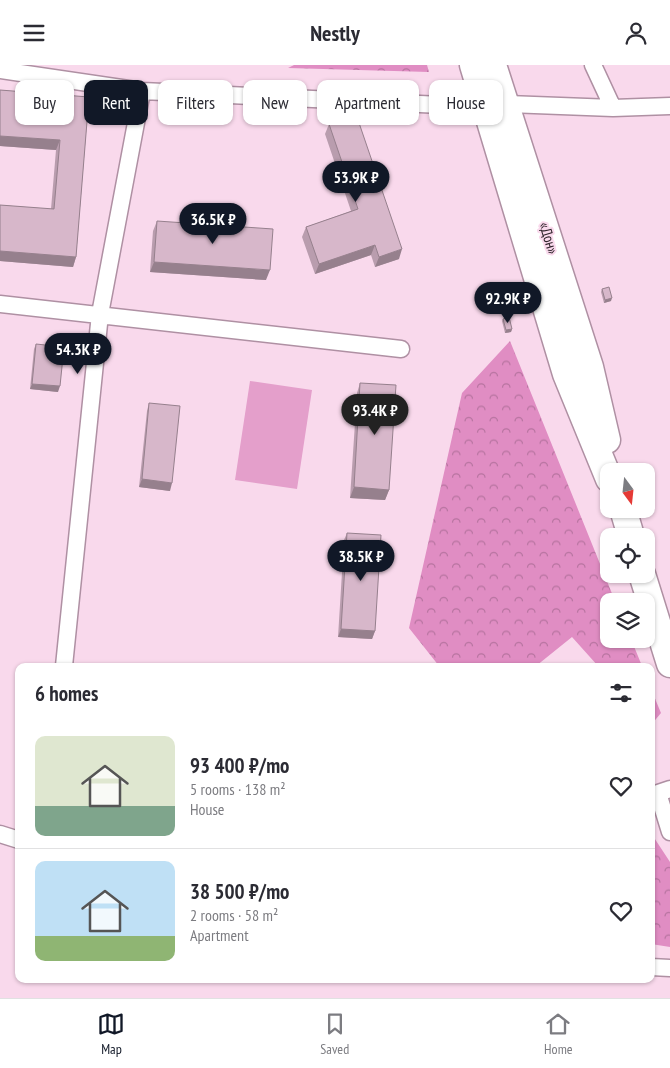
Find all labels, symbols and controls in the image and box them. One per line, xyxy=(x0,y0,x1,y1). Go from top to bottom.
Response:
icon: menu xyxy=(20,19,48,47)
text: Nestly xyxy=(310,19,360,47)
icon: person xyxy=(622,19,650,47)
chip: Buy xyxy=(15,80,74,125)
chip: Rent xyxy=(84,80,148,125)
chip: Filters xyxy=(158,80,233,125)
chip: New xyxy=(243,80,307,125)
chip: Apartment xyxy=(317,80,419,125)
chip: House xyxy=(429,80,503,125)
pin: 53.9K ₽ xyxy=(310,161,402,203)
text: 53.9K ₽ xyxy=(333,167,379,187)
pin: 36.5K ₽ xyxy=(167,203,259,245)
text: 36.5K ₽ xyxy=(190,209,236,229)
street label: «Дон» xyxy=(535,220,563,256)
pin: 92.9K ₽ xyxy=(462,281,554,324)
text: 92.9K ₽ xyxy=(485,288,531,308)
pin: 54.3K ₽ xyxy=(32,333,124,375)
text: 54.3K ₽ xyxy=(55,339,101,359)
pin: 93.4K ₽ xyxy=(329,393,421,436)
text: 93.4K ₽ xyxy=(352,400,398,420)
north arrow xyxy=(600,463,655,517)
map controls xyxy=(600,463,655,648)
button: locate xyxy=(600,528,655,583)
pin: 38.5K ₽ xyxy=(315,539,407,582)
text: 38.5K ₽ xyxy=(338,546,384,566)
button: layers xyxy=(600,593,655,648)
icon: filters xyxy=(607,679,635,707)
text: 6 homes xyxy=(35,680,98,707)
text: 93 400 ₽/mo xyxy=(190,752,289,779)
icon: home xyxy=(75,756,135,816)
icon: heart xyxy=(607,772,635,800)
text: 5 rooms · 138 m² xyxy=(190,779,286,799)
text: House xyxy=(190,799,224,819)
text: 38 500 ₽/mo xyxy=(190,878,289,905)
icon: home xyxy=(75,881,135,941)
icon: heart xyxy=(607,897,635,925)
text: 2 rooms · 58 m² xyxy=(190,905,278,925)
text: Apartment xyxy=(190,925,249,945)
tab: Map xyxy=(97,1010,125,1058)
tab: Saved xyxy=(320,1010,349,1058)
tab: Home xyxy=(544,1010,573,1058)

